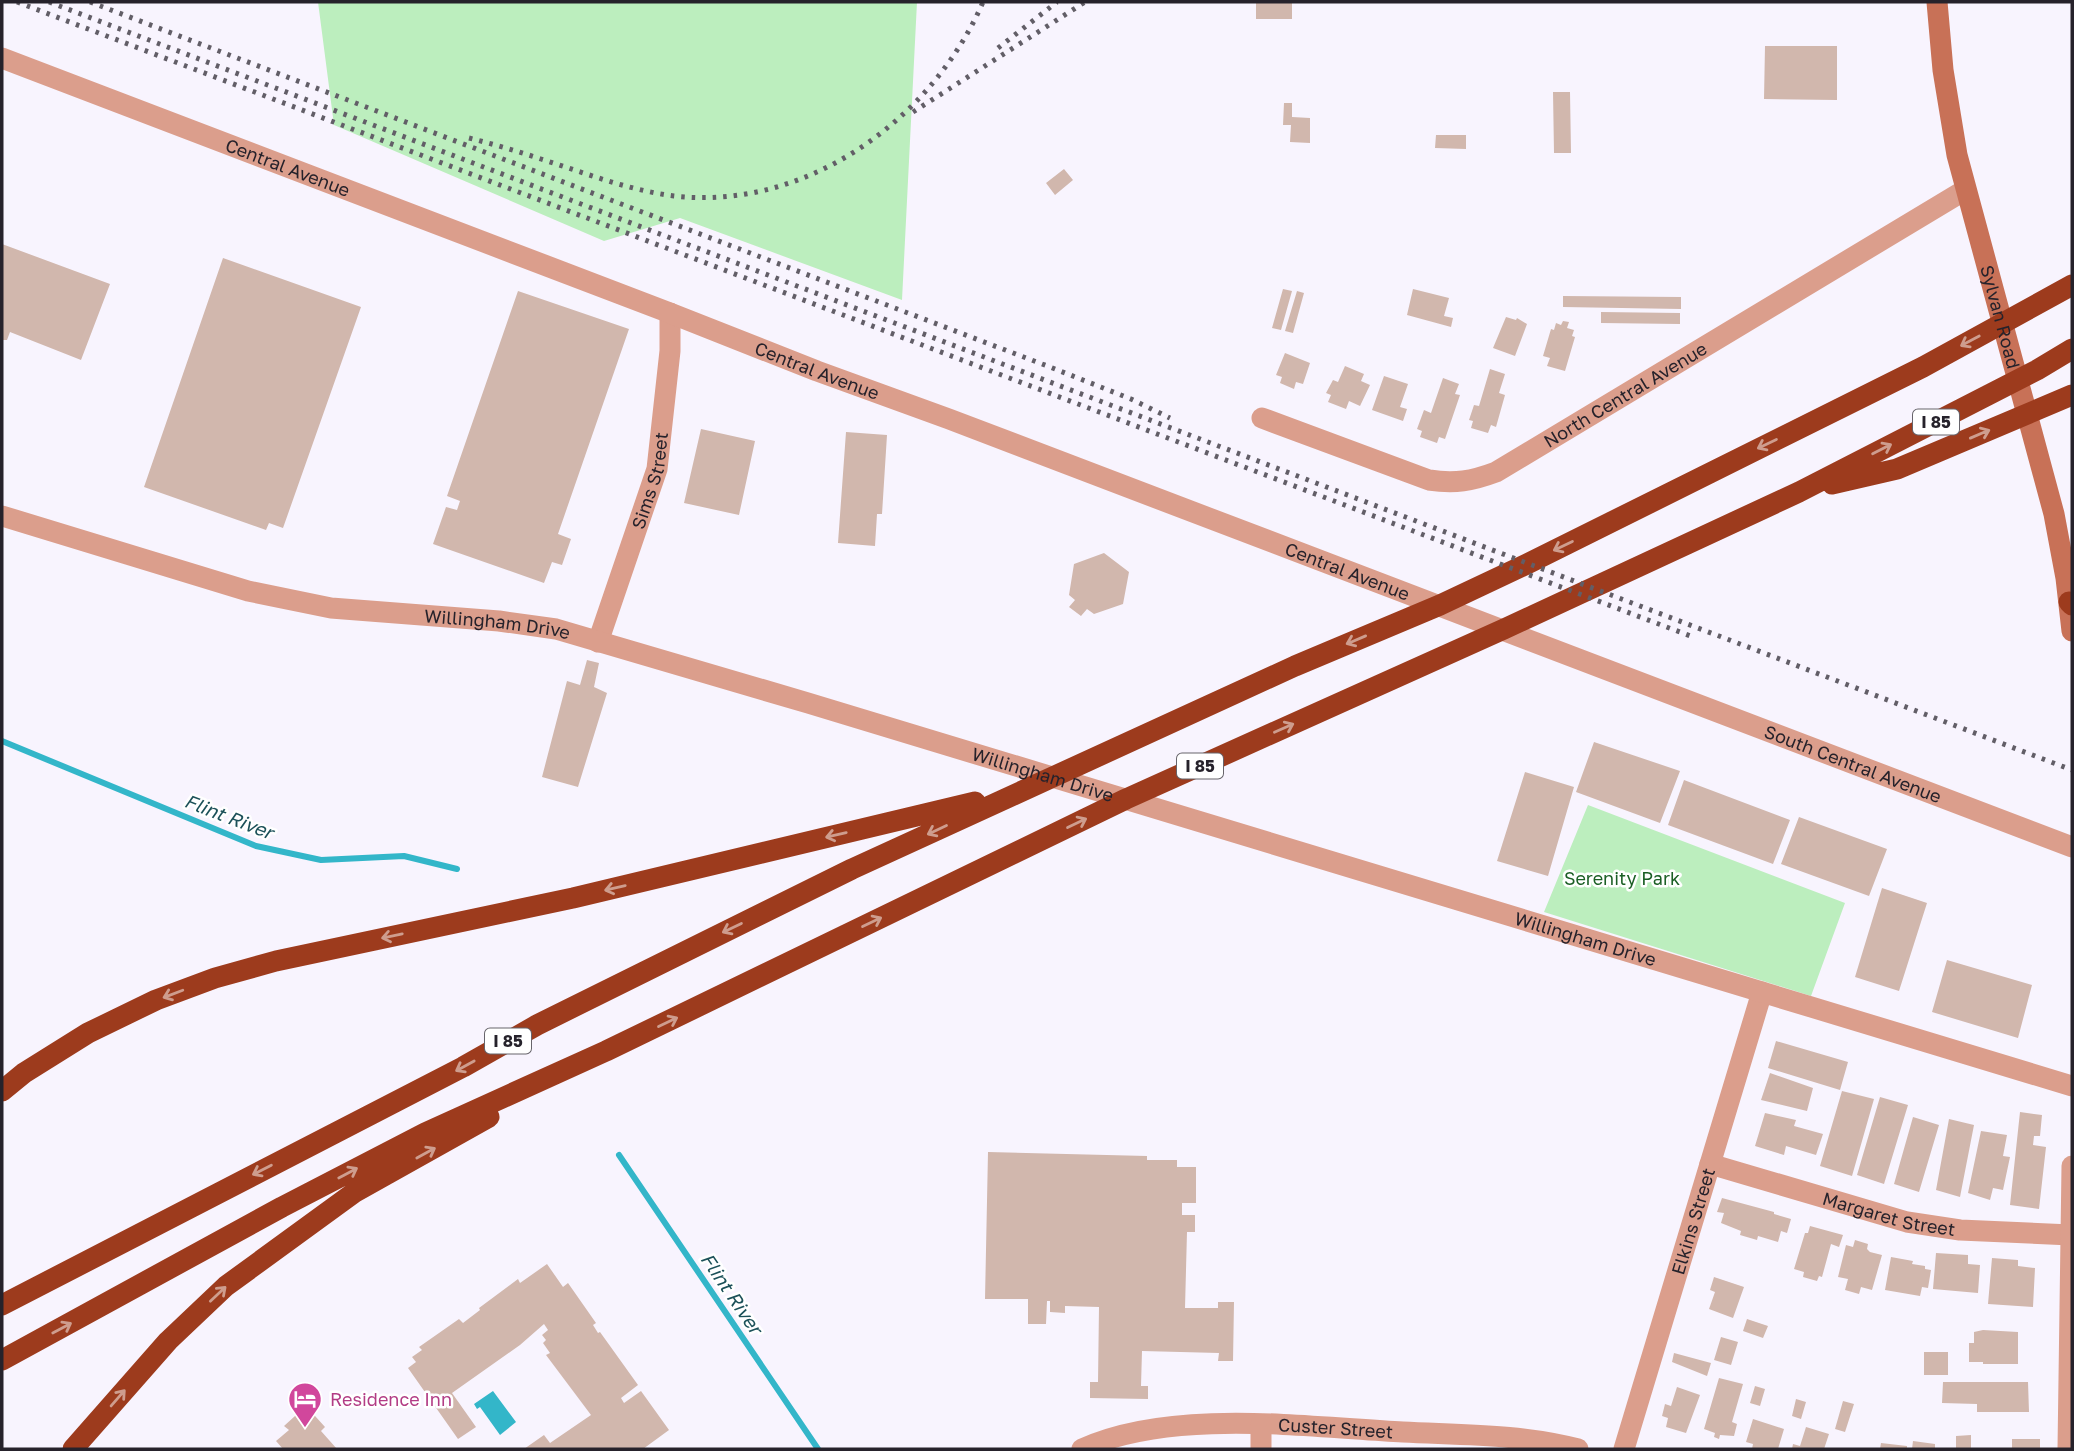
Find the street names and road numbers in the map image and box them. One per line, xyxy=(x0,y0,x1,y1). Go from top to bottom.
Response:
street label: Central Avenue xyxy=(222,133,353,201)
street label: Sylvan Road xyxy=(1976,263,2025,371)
street label: Central Avenue xyxy=(752,337,883,404)
street label: North Central Avenue xyxy=(1539,337,1711,452)
road number: I 85 xyxy=(1913,410,1959,434)
street label: Sims Street xyxy=(626,431,672,532)
street label: Central Avenue xyxy=(1282,537,1413,605)
street label: Willingham Drive xyxy=(423,604,573,644)
street label: South Central Avenue xyxy=(1761,720,1945,807)
street label: Willingham Drive xyxy=(969,742,1116,806)
road number: I 85 xyxy=(1177,754,1223,778)
street label: Willingham Drive xyxy=(1512,907,1659,970)
road number: I 85 xyxy=(485,1028,531,1054)
street label: Elkins Street xyxy=(1666,1165,1719,1277)
street label: Margaret Street xyxy=(1820,1187,1957,1240)
street label: Custer Street xyxy=(1278,1413,1394,1442)

